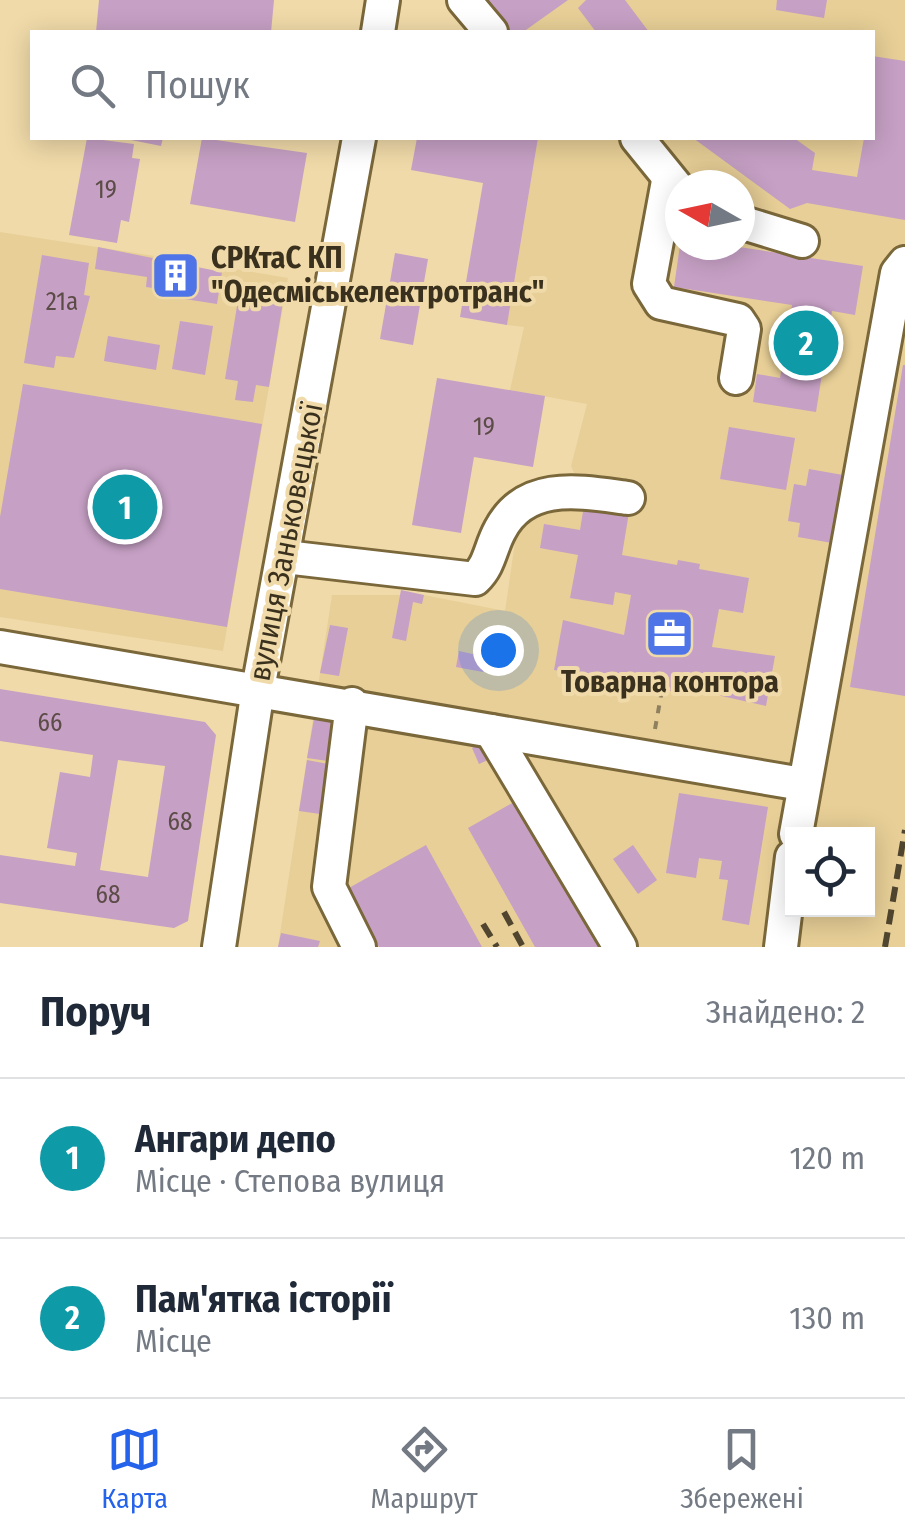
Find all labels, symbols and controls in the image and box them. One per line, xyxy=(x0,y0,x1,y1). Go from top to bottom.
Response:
search box xyxy=(30,30,875,140)
icon: search xyxy=(65,58,120,113)
text: Пошук xyxy=(145,62,250,108)
north arrow xyxy=(665,170,755,260)
house number: 19 xyxy=(95,175,117,205)
place label: СРКтаС КП "Одесміськелектротранс" xyxy=(211,240,545,310)
building icon: СРКтаС КП "Одесміськелектротранс" xyxy=(150,249,202,301)
house number: 21а xyxy=(46,287,78,317)
pin: 2 xyxy=(774,306,838,380)
street label: вулиця Заньковецької xyxy=(241,399,331,684)
house number: 19 xyxy=(473,412,495,442)
pin: 1 xyxy=(92,470,158,544)
office icon: Товарна контора xyxy=(644,607,696,659)
your location xyxy=(473,625,524,676)
place label: Товарна контора xyxy=(561,664,779,700)
house number: 66 xyxy=(38,708,62,738)
house number: 68 xyxy=(168,807,192,837)
map controls xyxy=(785,827,875,917)
button: locate xyxy=(785,827,875,917)
house number: 68 xyxy=(96,880,120,910)
text: Поруч xyxy=(40,987,151,1037)
text: Знайдено: 2 xyxy=(706,993,865,1031)
text: Ангари депо xyxy=(135,1116,336,1162)
text: 1 xyxy=(66,1139,79,1177)
text: 120 m xyxy=(790,1139,865,1177)
text: Місце · Степова вулиця xyxy=(135,1162,445,1200)
text: Пам'ятка історії xyxy=(135,1276,392,1322)
text: 2 xyxy=(65,1299,80,1337)
text: 130 m xyxy=(789,1299,865,1337)
text: Місце xyxy=(135,1322,212,1360)
tab: Карта xyxy=(101,1422,168,1515)
tab: Маршрут xyxy=(371,1422,478,1515)
tab: Збережені xyxy=(680,1422,804,1515)

